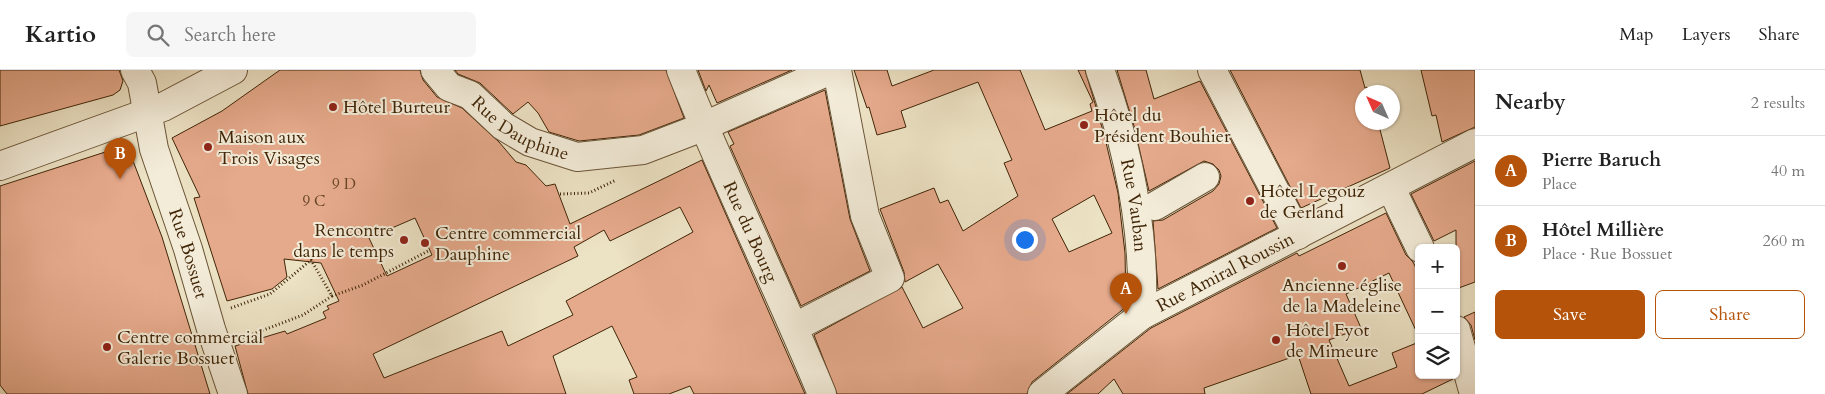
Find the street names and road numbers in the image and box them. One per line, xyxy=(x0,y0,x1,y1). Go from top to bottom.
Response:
street label: Rue Dauphine xyxy=(466,90,572,167)
street label: Rue Vauban xyxy=(1114,156,1153,254)
street label: Rue du Bourg xyxy=(717,177,784,287)
street label: Rue Bossuet xyxy=(162,205,214,302)
street label: Rue Amiral Roussin xyxy=(1152,226,1299,318)

